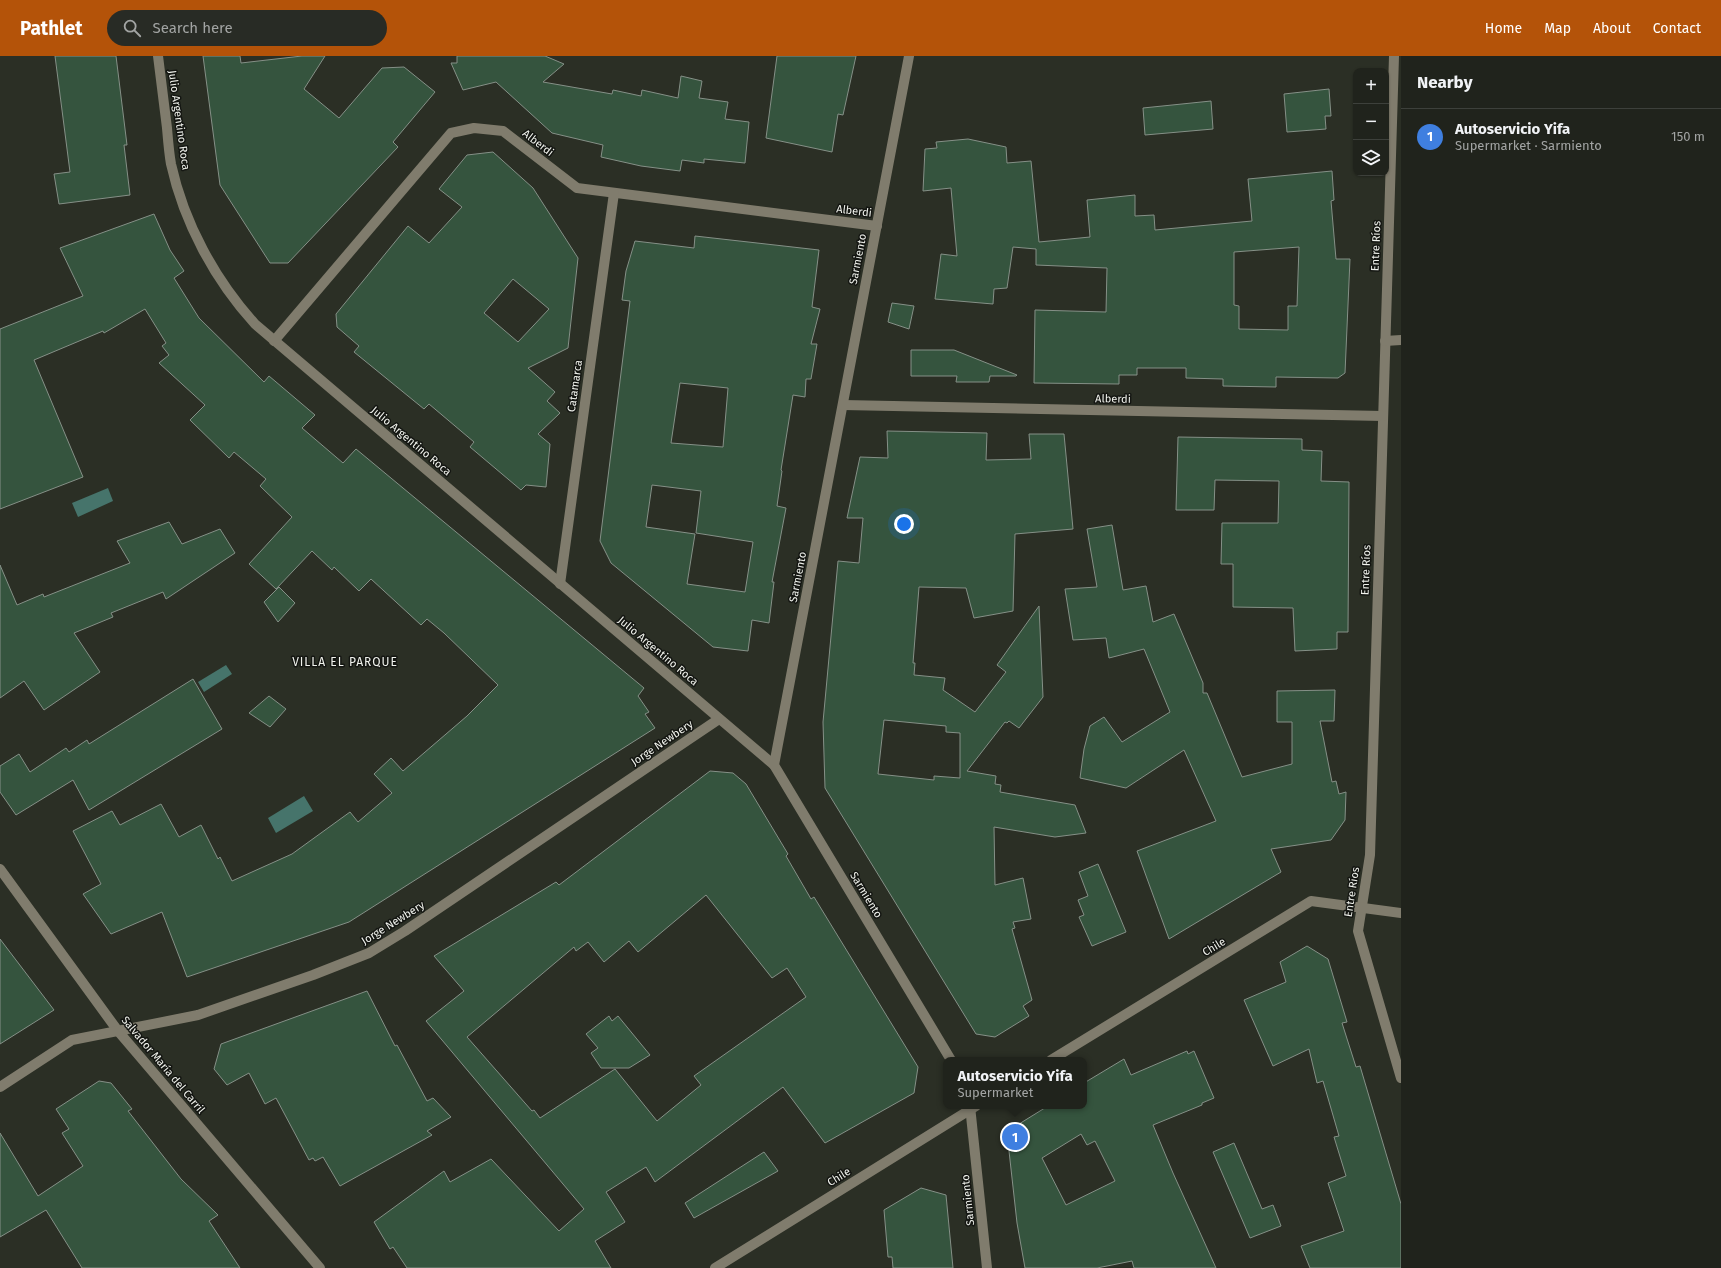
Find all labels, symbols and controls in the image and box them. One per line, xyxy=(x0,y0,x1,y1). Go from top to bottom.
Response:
search box xyxy=(107,10,387,46)
text: Pathlet xyxy=(20,17,83,40)
icon: search xyxy=(121,17,143,39)
text: Search here xyxy=(153,19,233,37)
text: Home xyxy=(1485,20,1522,37)
text: Map xyxy=(1544,20,1571,37)
text: About xyxy=(1593,20,1631,37)
text: Contact xyxy=(1653,20,1701,37)
map controls xyxy=(1353,68,1389,176)
button: + xyxy=(1353,68,1389,104)
street label: Julio Argentino Roca xyxy=(166,69,192,171)
text: Nearby xyxy=(1417,72,1472,93)
button: − xyxy=(1353,104,1389,140)
text: Autoservicio Yifa xyxy=(1455,120,1570,138)
street label: Alberdi xyxy=(520,127,556,159)
text: 1 xyxy=(1427,129,1433,144)
text: 150 m xyxy=(1671,129,1705,144)
text: Supermarket · Sarmiento xyxy=(1455,138,1602,153)
button: layers xyxy=(1353,140,1389,176)
street label: Alberdi xyxy=(836,202,872,220)
street label: Entre Ríos xyxy=(1369,221,1383,271)
street label: Sarmiento xyxy=(847,233,869,285)
street label: Catamarca xyxy=(565,359,585,413)
street label: Alberdi xyxy=(1095,392,1131,406)
street label: Julio Argentino Roca xyxy=(368,404,454,478)
your location xyxy=(894,514,914,534)
street label: Entre Ríos xyxy=(1359,545,1373,595)
street label: Sarmiento xyxy=(787,551,809,603)
street label: Julio Argentino Roca xyxy=(615,614,701,688)
district label: VILLA EL PARQUE xyxy=(292,655,398,669)
street label: Jorge Newbery xyxy=(629,717,696,768)
street label: Entre Ríos xyxy=(1342,866,1362,918)
street label: Sarmiento xyxy=(847,870,885,920)
street label: Jorge Newbery xyxy=(359,898,427,948)
street label: Chile xyxy=(1200,935,1228,959)
street label: Salvador María del Carril xyxy=(119,1014,207,1116)
popup xyxy=(943,1057,1087,1109)
text: Autoservicio Yifa xyxy=(957,1067,1073,1085)
text: Supermarket xyxy=(957,1085,1033,1100)
pin: 1 xyxy=(1002,1122,1028,1152)
street label: Chile xyxy=(825,1165,853,1189)
street label: Sarmiento xyxy=(959,1174,977,1226)

